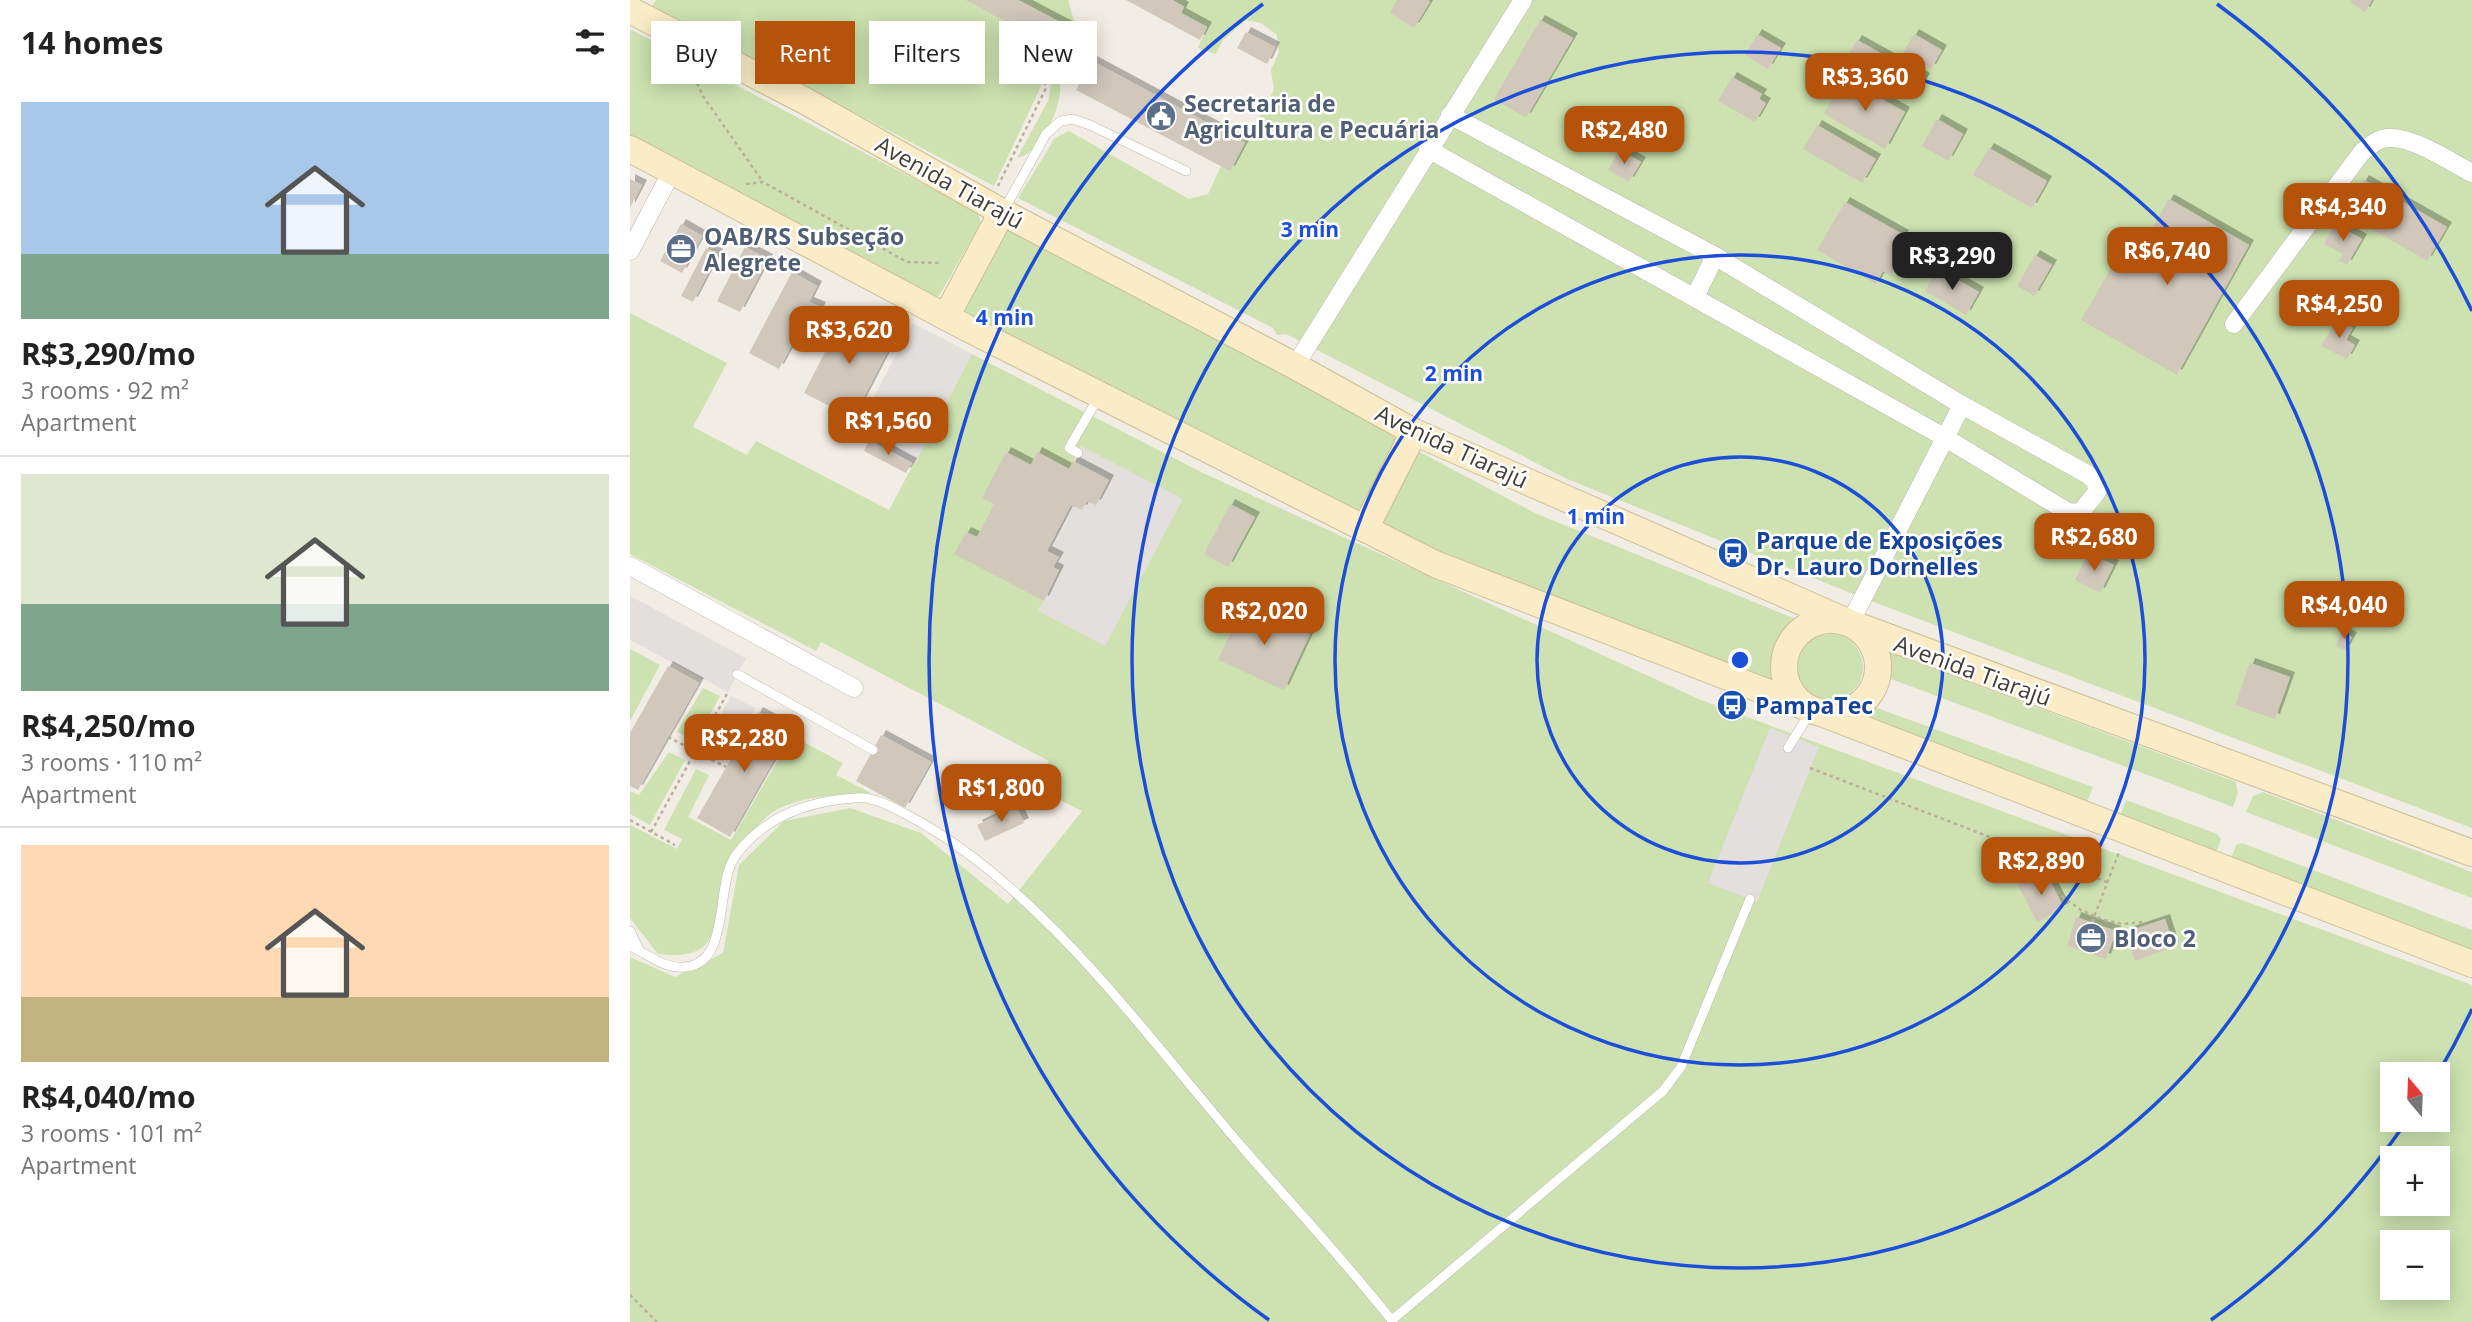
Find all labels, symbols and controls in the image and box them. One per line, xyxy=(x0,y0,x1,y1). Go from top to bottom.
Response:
chip: Buy xyxy=(651,21,741,84)
chip: Rent xyxy=(755,21,855,84)
chip: Filters xyxy=(869,21,985,84)
chip: New xyxy=(999,21,1097,84)
text: 14 homes xyxy=(21,22,164,63)
icon: filters xyxy=(571,23,609,61)
pin: R$3,360 xyxy=(1800,54,1930,113)
text: R$3,360 xyxy=(1821,60,1909,92)
place label: Secretaria de Agricultura e Pecuária xyxy=(1184,87,1439,145)
public building icon: Secretaria de Agricultura e Pecuária xyxy=(1144,99,1178,133)
pin: R$2,480 xyxy=(1559,106,1689,166)
text: R$2,480 xyxy=(1580,113,1668,145)
street label: Avenida Tiarajú xyxy=(870,128,1030,236)
icon: home xyxy=(252,147,378,273)
pin: R$4,340 xyxy=(2278,184,2408,243)
text: R$4,340 xyxy=(2299,190,2387,222)
text: 3 min xyxy=(1281,215,1339,243)
place label: OAB/RS Subseção Alegrete xyxy=(704,220,904,278)
pin: R$6,740 xyxy=(2102,228,2232,287)
office icon: OAB/RS Subseção Alegrete xyxy=(664,232,698,266)
pin: R$3,290 xyxy=(1887,232,2017,292)
text: R$6,740 xyxy=(2123,234,2211,266)
text: R$3,290 xyxy=(1908,239,1996,271)
pin: R$4,250 xyxy=(2274,280,2404,340)
text: R$4,250 xyxy=(2295,287,2383,319)
text: 4 min xyxy=(976,303,1034,331)
pin: R$3,620 xyxy=(784,306,914,366)
text: R$3,620 xyxy=(805,313,893,345)
text: R$3,290/mo xyxy=(21,333,196,374)
text: 2 min xyxy=(1425,359,1483,387)
text: 3 rooms · 92 m² xyxy=(21,374,189,406)
street label: Avenida Tiarajú xyxy=(1370,397,1534,495)
pin: R$1,560 xyxy=(823,398,953,457)
text: R$1,560 xyxy=(844,404,932,436)
text: Apartment xyxy=(21,406,137,438)
text: 1 min xyxy=(1567,502,1625,530)
pin: R$2,680 xyxy=(2029,514,2159,573)
icon: home xyxy=(252,519,378,645)
text: R$2,680 xyxy=(2050,520,2138,552)
place label: Parque de Exposições Dr. Lauro Dornelles xyxy=(1756,524,2003,582)
bus stop icon: Parque de Exposições Dr. Lauro Dornelles xyxy=(1716,536,1750,570)
pin: R$4,040 xyxy=(2279,582,2409,641)
pin: R$2,020 xyxy=(1199,588,1329,647)
text: R$4,040 xyxy=(2300,588,2388,620)
text: R$2,020 xyxy=(1220,594,1308,626)
street label: Avenida Tiarajú xyxy=(1890,627,2056,713)
centre of rings xyxy=(1728,648,1752,672)
bus stop icon: PampaTec xyxy=(1715,688,1749,722)
place label: PampaTec xyxy=(1755,689,1873,721)
text: R$4,250/mo xyxy=(21,705,196,746)
pin: R$2,280 xyxy=(679,714,809,774)
text: R$2,280 xyxy=(700,721,788,753)
text: 3 rooms · 110 m² xyxy=(21,746,202,778)
pin: R$1,800 xyxy=(936,764,1066,824)
text: R$1,800 xyxy=(957,771,1045,803)
text: Apartment xyxy=(21,778,137,810)
pin: R$2,890 xyxy=(1976,838,2106,897)
text: R$2,890 xyxy=(1997,844,2085,876)
icon: home xyxy=(252,890,378,1016)
office icon: Bloco 2 xyxy=(2074,921,2108,955)
place label: Bloco 2 xyxy=(2114,922,2196,954)
north arrow xyxy=(2380,1062,2450,1132)
map controls xyxy=(2380,1062,2450,1300)
text: R$4,040/mo xyxy=(21,1076,196,1117)
text: 3 rooms · 101 m² xyxy=(21,1117,202,1149)
button: + xyxy=(2380,1146,2450,1216)
text: Apartment xyxy=(21,1149,137,1181)
button: − xyxy=(2380,1230,2450,1300)

